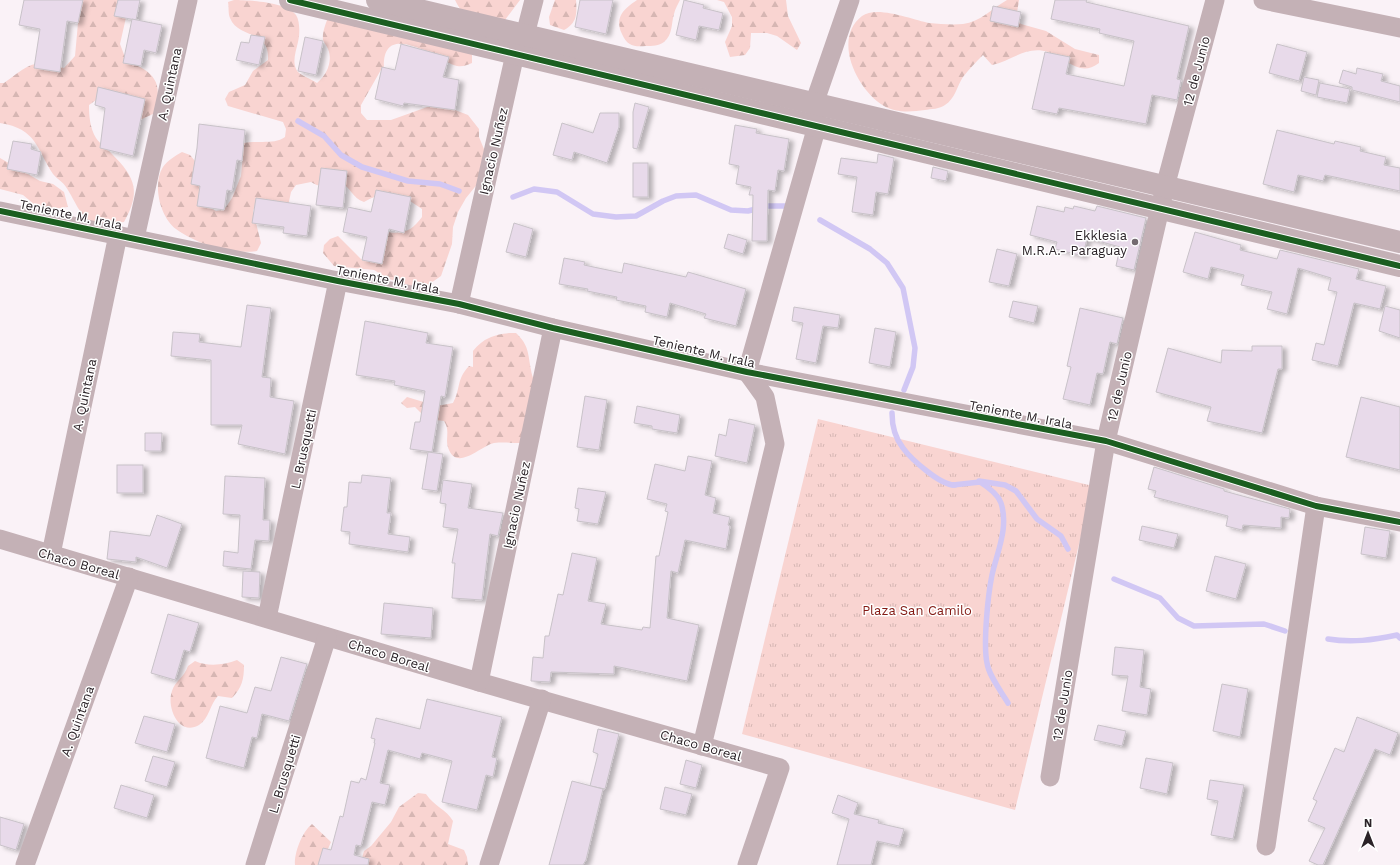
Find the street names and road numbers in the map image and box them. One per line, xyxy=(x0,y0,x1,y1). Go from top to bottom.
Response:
street label: 12 de Junio xyxy=(1180,35,1213,108)
street label: A. Quintana xyxy=(154,46,185,122)
street label: Ignacio Nuñez xyxy=(476,106,511,196)
street label: Teniente M. Irala xyxy=(18,196,124,233)
street label: Teniente M. Irala xyxy=(335,262,441,297)
street label: Teniente M. Irala xyxy=(651,332,757,371)
street label: 12 de Junio xyxy=(1104,349,1135,423)
street label: A. Quintana xyxy=(69,357,100,433)
street label: Teniente M. Irala xyxy=(968,397,1074,432)
street label: L. Brusquetti xyxy=(288,408,319,490)
street label: Ignacio Nuñez xyxy=(500,460,533,550)
street label: Chaco Boreal xyxy=(36,545,121,582)
street label: Chaco Boreal xyxy=(346,636,431,675)
street label: 12 de Junio xyxy=(1049,668,1076,742)
street label: A. Quintana xyxy=(58,683,97,758)
street label: Chaco Boreal xyxy=(658,727,743,764)
street label: L. Brusquetti xyxy=(265,733,304,815)

